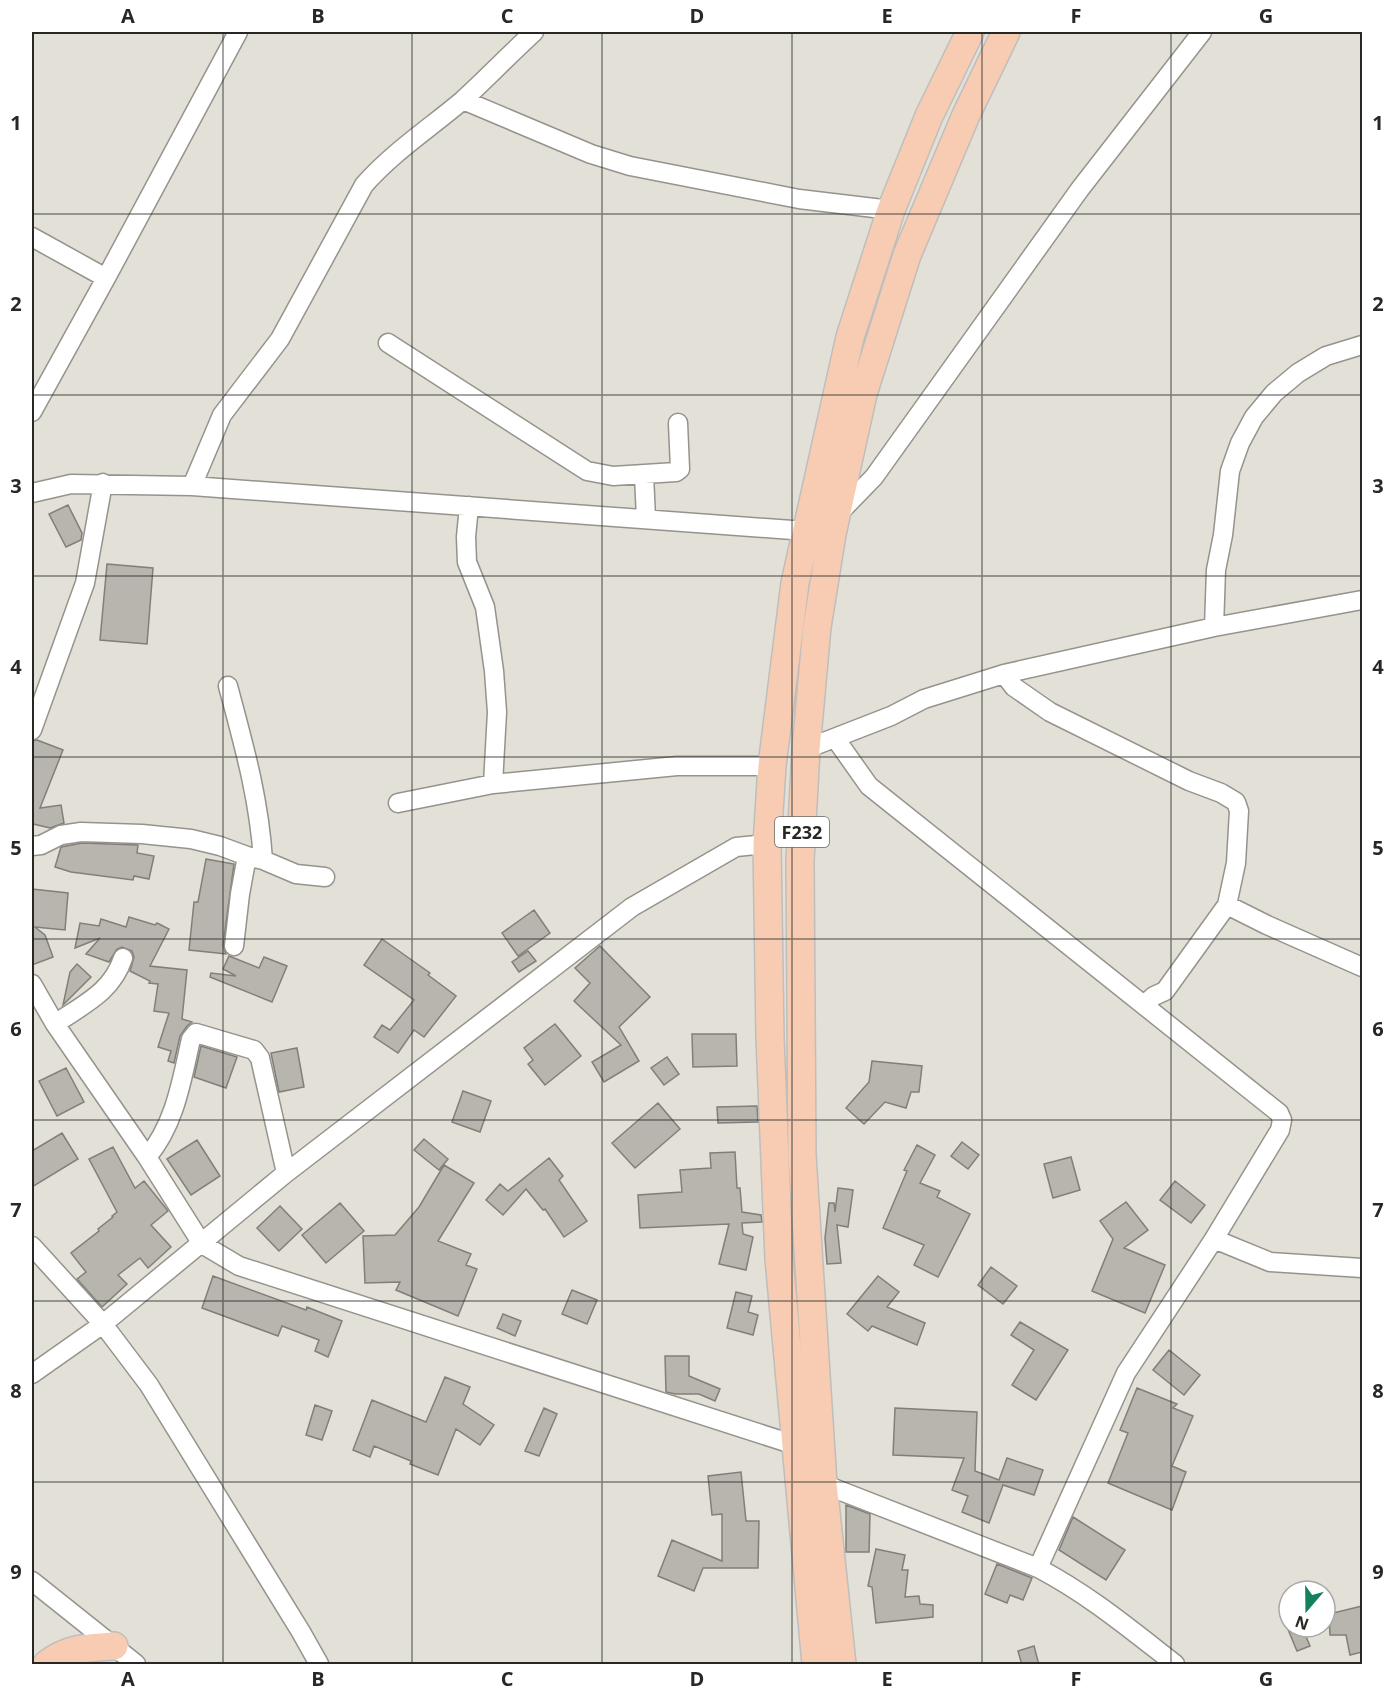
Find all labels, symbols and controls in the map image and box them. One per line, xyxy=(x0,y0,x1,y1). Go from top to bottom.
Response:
text: A xyxy=(121,2,135,29)
text: B xyxy=(311,2,325,29)
text: C xyxy=(501,2,514,29)
text: D xyxy=(690,2,704,29)
text: E xyxy=(881,2,893,29)
text: F xyxy=(1071,2,1081,29)
text: G xyxy=(1259,2,1273,29)
text: 1 xyxy=(10,109,22,136)
text: 1 xyxy=(1372,109,1384,136)
text: 2 xyxy=(10,290,22,317)
text: 2 xyxy=(1372,290,1384,317)
text: 3 xyxy=(10,472,22,499)
text: 3 xyxy=(1372,472,1384,499)
text: 4 xyxy=(10,653,22,680)
text: 4 xyxy=(1372,653,1384,680)
road number: F232 xyxy=(775,817,829,847)
text: 5 xyxy=(10,834,22,861)
text: 5 xyxy=(1372,834,1384,861)
text: 6 xyxy=(10,1015,22,1042)
text: 6 xyxy=(1372,1015,1384,1042)
text: 7 xyxy=(10,1196,22,1223)
text: 7 xyxy=(1372,1196,1384,1223)
text: 8 xyxy=(10,1377,22,1404)
text: 8 xyxy=(1372,1377,1384,1404)
text: 9 xyxy=(10,1558,22,1585)
text: 9 xyxy=(1372,1558,1384,1585)
north arrow xyxy=(1277,1579,1337,1639)
text: N xyxy=(1292,1611,1312,1636)
text: A xyxy=(121,1665,135,1692)
text: B xyxy=(311,1665,325,1692)
text: C xyxy=(501,1665,514,1692)
text: D xyxy=(690,1665,704,1692)
text: E xyxy=(881,1665,893,1692)
text: F xyxy=(1071,1665,1081,1692)
text: G xyxy=(1259,1665,1273,1692)

